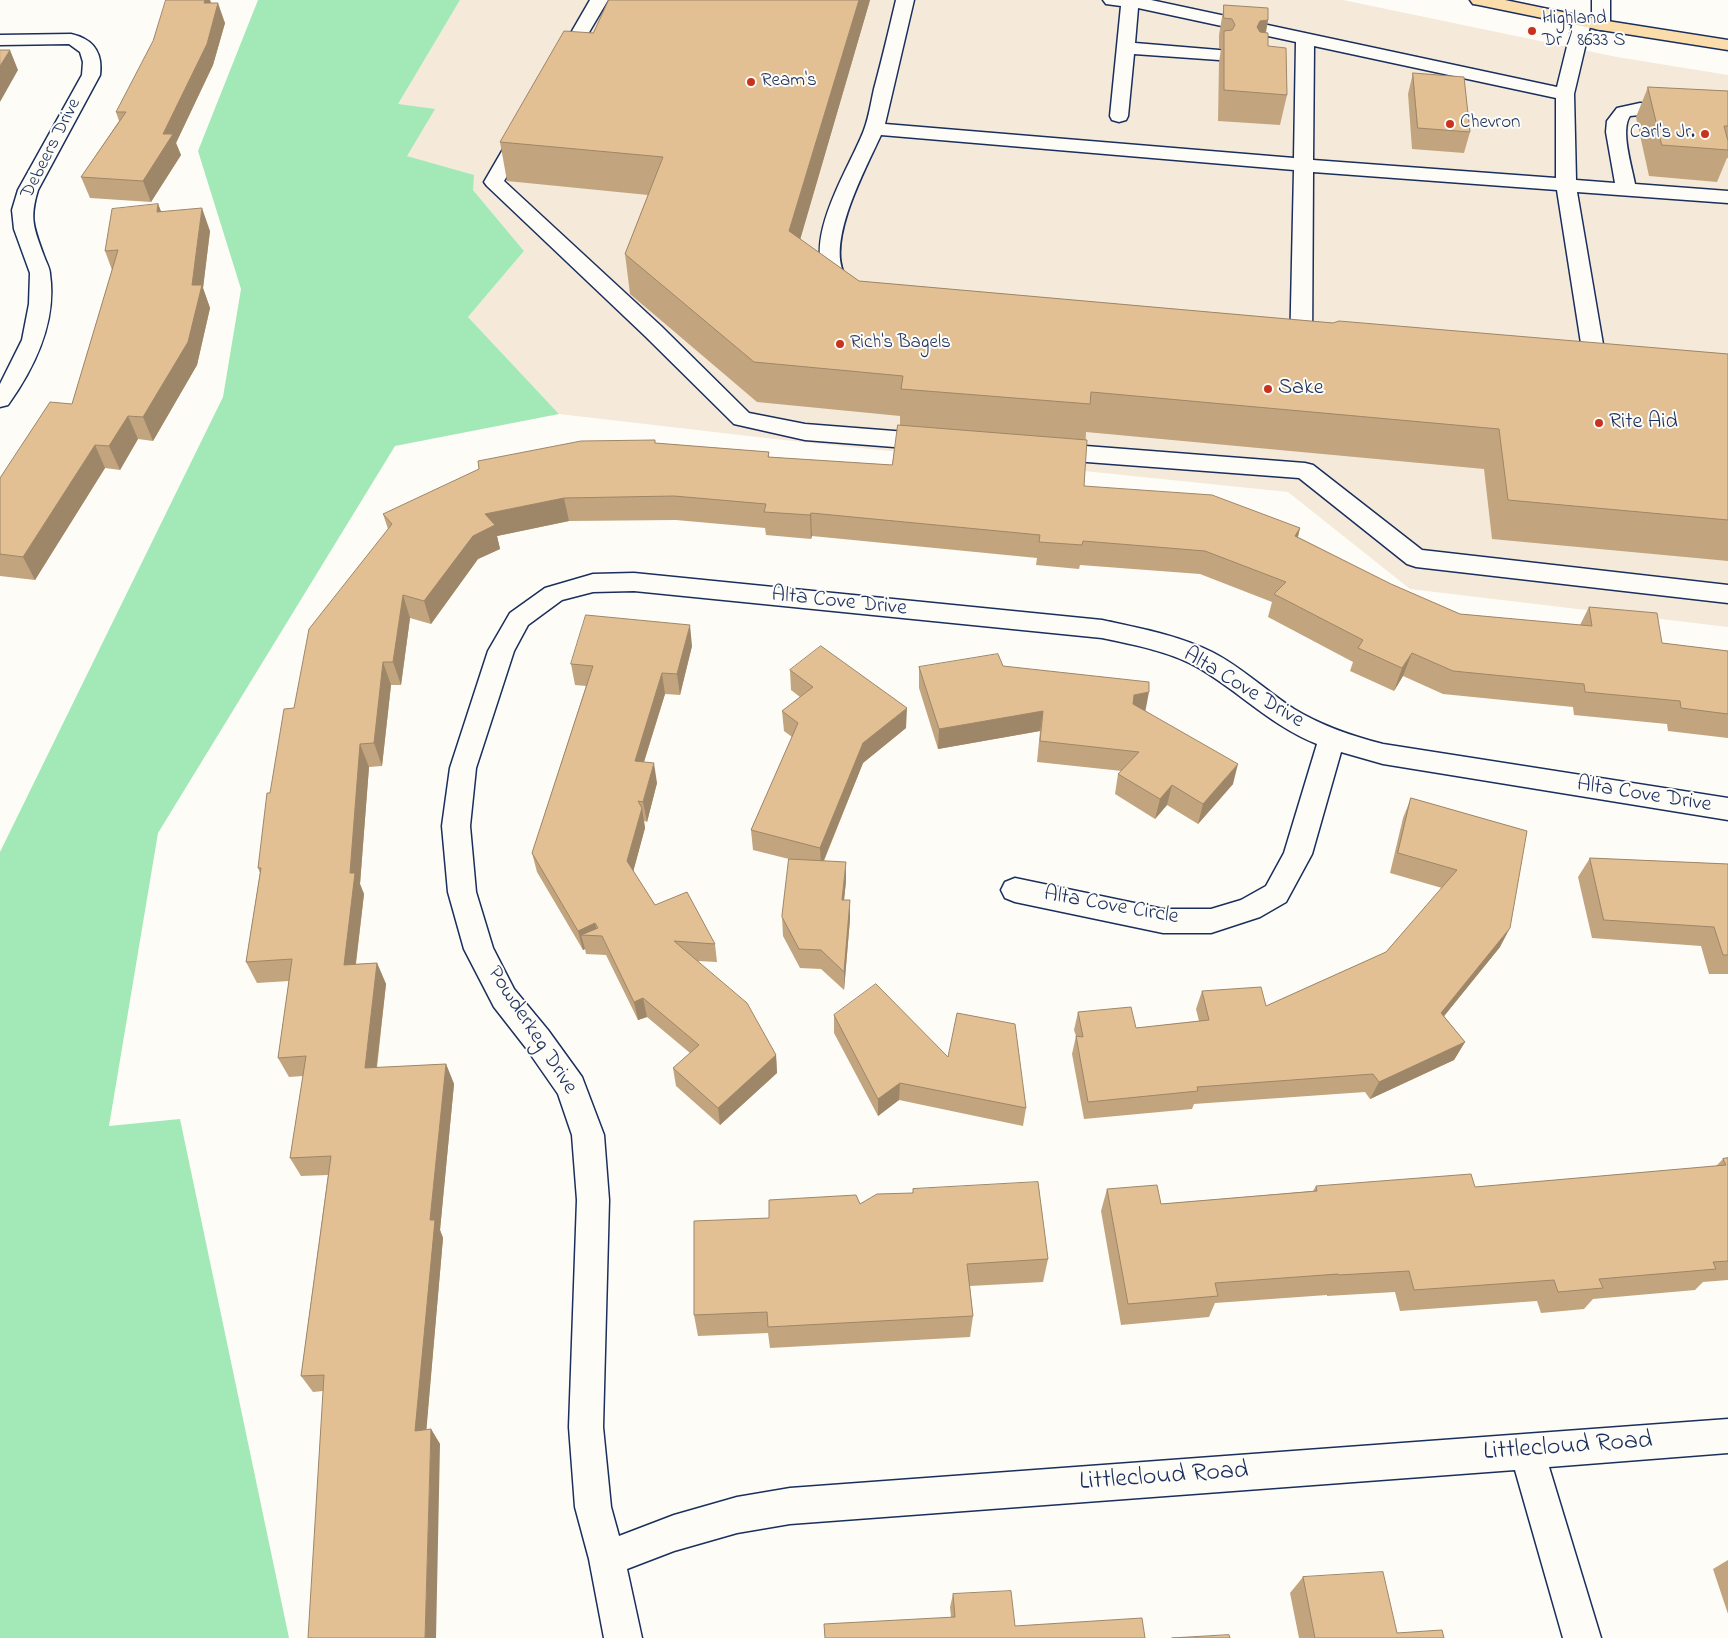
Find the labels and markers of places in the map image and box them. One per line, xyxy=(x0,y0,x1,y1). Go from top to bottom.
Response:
place label: Highland Dr / 8633 S xyxy=(1542,9,1625,53)
marker: Highland Dr / 8633 S xyxy=(1526,25,1538,37)
place label: Ream's xyxy=(761,71,817,93)
marker: Ream's xyxy=(745,76,757,88)
place label: Chevron xyxy=(1460,113,1520,135)
marker: Chevron xyxy=(1444,118,1456,130)
place label: Carl's Jr. xyxy=(1630,123,1695,145)
marker: Carl's Jr. xyxy=(1699,128,1711,140)
place label: Rich's Bagels xyxy=(850,333,951,355)
marker: Rich's Bagels xyxy=(834,338,846,350)
place label: Sake xyxy=(1278,376,1323,402)
marker: Sake xyxy=(1262,383,1274,395)
place label: Rite Aid xyxy=(1609,410,1678,436)
marker: Rite Aid xyxy=(1593,417,1605,429)

